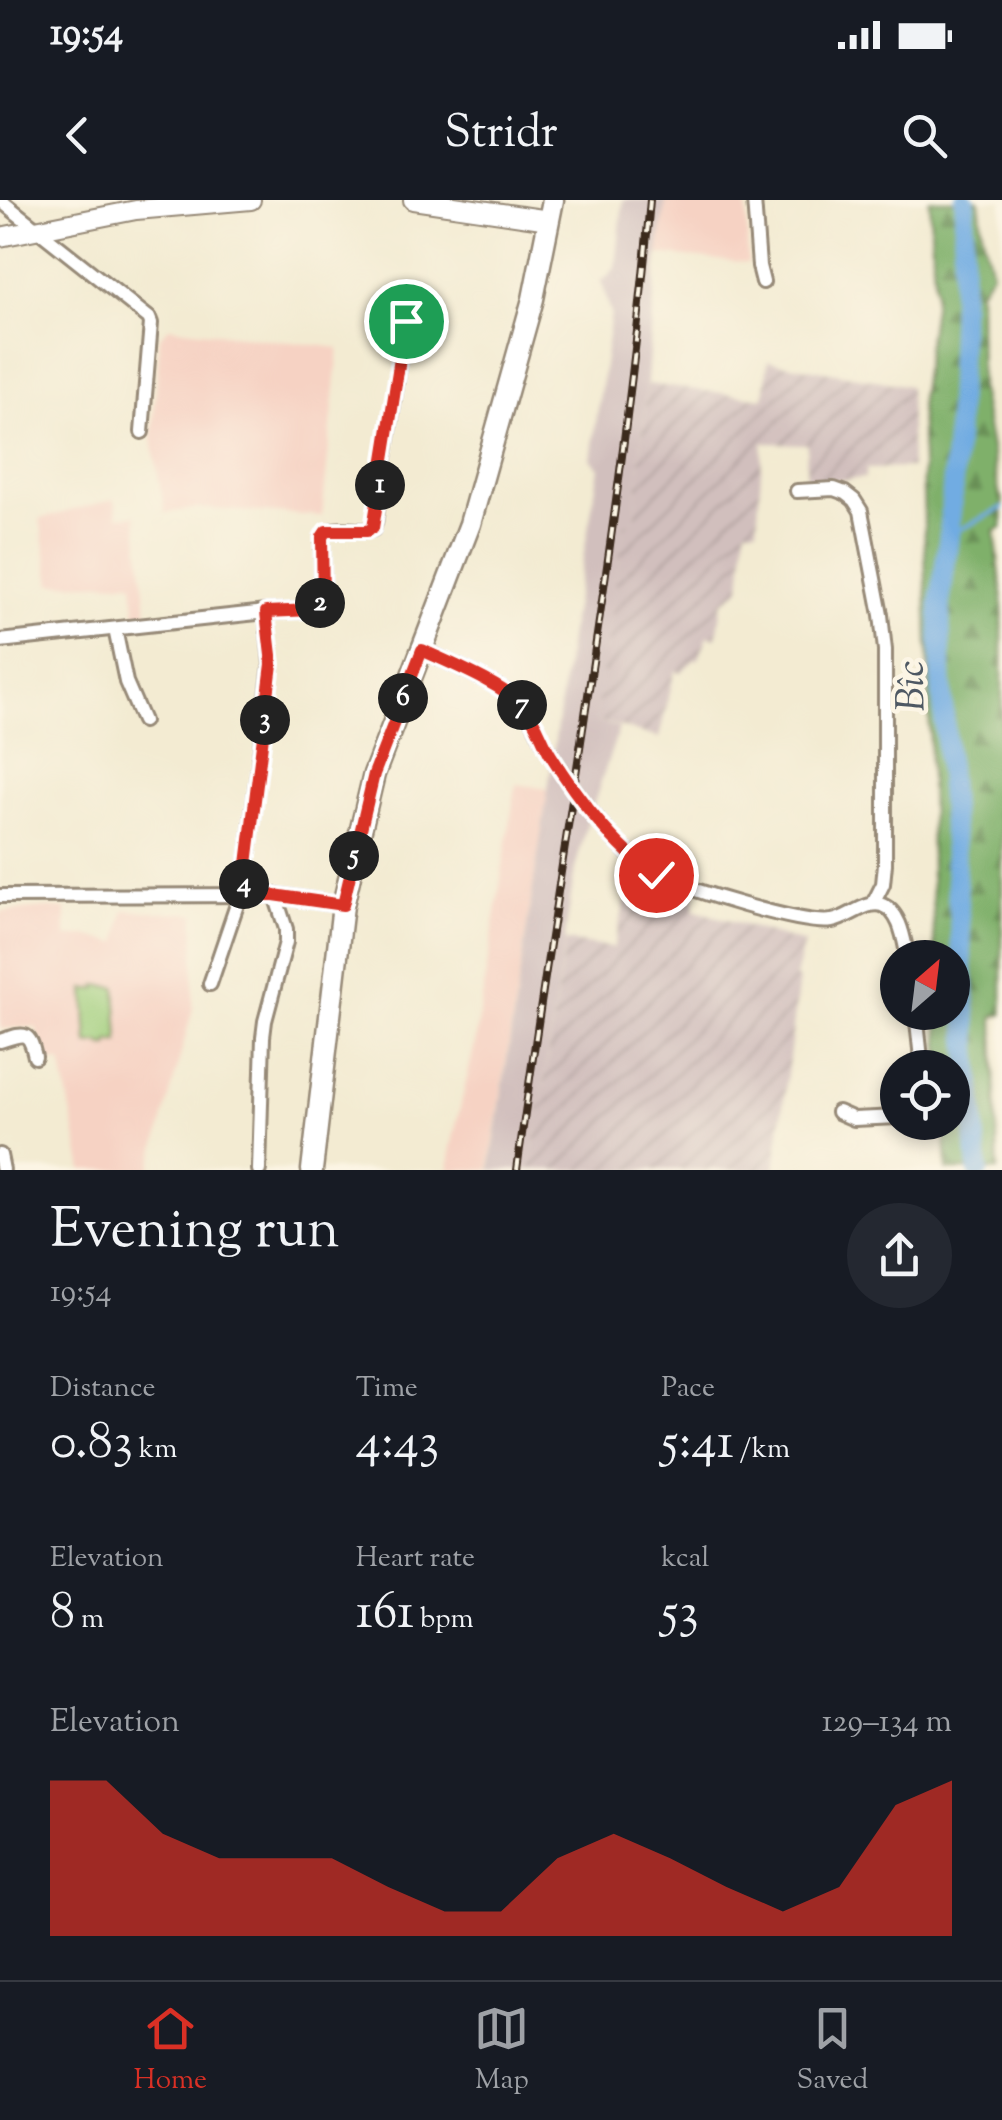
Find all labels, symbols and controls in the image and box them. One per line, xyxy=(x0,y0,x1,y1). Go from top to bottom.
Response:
text: 19:54 xyxy=(50,8,123,62)
text: Stridr xyxy=(444,103,558,168)
icon: back xyxy=(50,108,105,163)
icon: search xyxy=(897,108,952,163)
pin xyxy=(364,279,449,364)
icon: arrive xyxy=(379,294,434,349)
pin: 1 xyxy=(355,460,405,510)
text: 1 xyxy=(375,465,385,505)
pin: 2 xyxy=(295,578,345,628)
text: 2 xyxy=(313,583,327,623)
water label: Bîc xyxy=(885,660,942,712)
pin: 6 xyxy=(378,673,428,723)
text: 6 xyxy=(396,678,410,718)
pin: 7 xyxy=(497,680,547,730)
text: 7 xyxy=(515,685,529,725)
pin: 3 xyxy=(240,695,290,745)
text: 3 xyxy=(259,700,271,740)
pin: 5 xyxy=(329,831,379,881)
pin xyxy=(614,833,699,918)
text: 5 xyxy=(349,836,359,876)
icon: check xyxy=(629,848,684,903)
pin: 4 xyxy=(219,859,269,909)
text: 4 xyxy=(237,864,251,904)
north arrow xyxy=(880,940,970,1030)
map controls xyxy=(880,940,970,1140)
button: locate xyxy=(880,1050,970,1140)
text: Evening run xyxy=(50,1193,339,1272)
button: share xyxy=(847,1203,952,1308)
text: 19:54 xyxy=(50,1270,112,1316)
text: Distance xyxy=(50,1369,156,1409)
text: Time xyxy=(356,1369,418,1409)
text: Pace xyxy=(661,1369,715,1409)
text: 0.83 xyxy=(50,1409,133,1481)
text: 4:43 xyxy=(356,1409,439,1481)
text: 5:41 xyxy=(661,1409,734,1481)
text: km xyxy=(133,1430,177,1470)
text: /km xyxy=(734,1430,790,1470)
text: Elevation xyxy=(50,1539,164,1579)
text: Heart rate xyxy=(356,1539,475,1579)
text: kcal xyxy=(661,1539,709,1579)
text: 8 xyxy=(50,1579,75,1651)
text: 161 xyxy=(356,1579,414,1651)
text: 53 xyxy=(661,1579,699,1651)
text: m xyxy=(75,1600,104,1640)
text: bpm xyxy=(414,1600,474,1640)
text: Elevation xyxy=(50,1700,180,1746)
text: 129–134 m xyxy=(822,1700,952,1746)
tab: Home xyxy=(134,2001,207,2101)
tab: Map xyxy=(474,2001,529,2101)
tab: Saved xyxy=(796,2001,868,2101)

